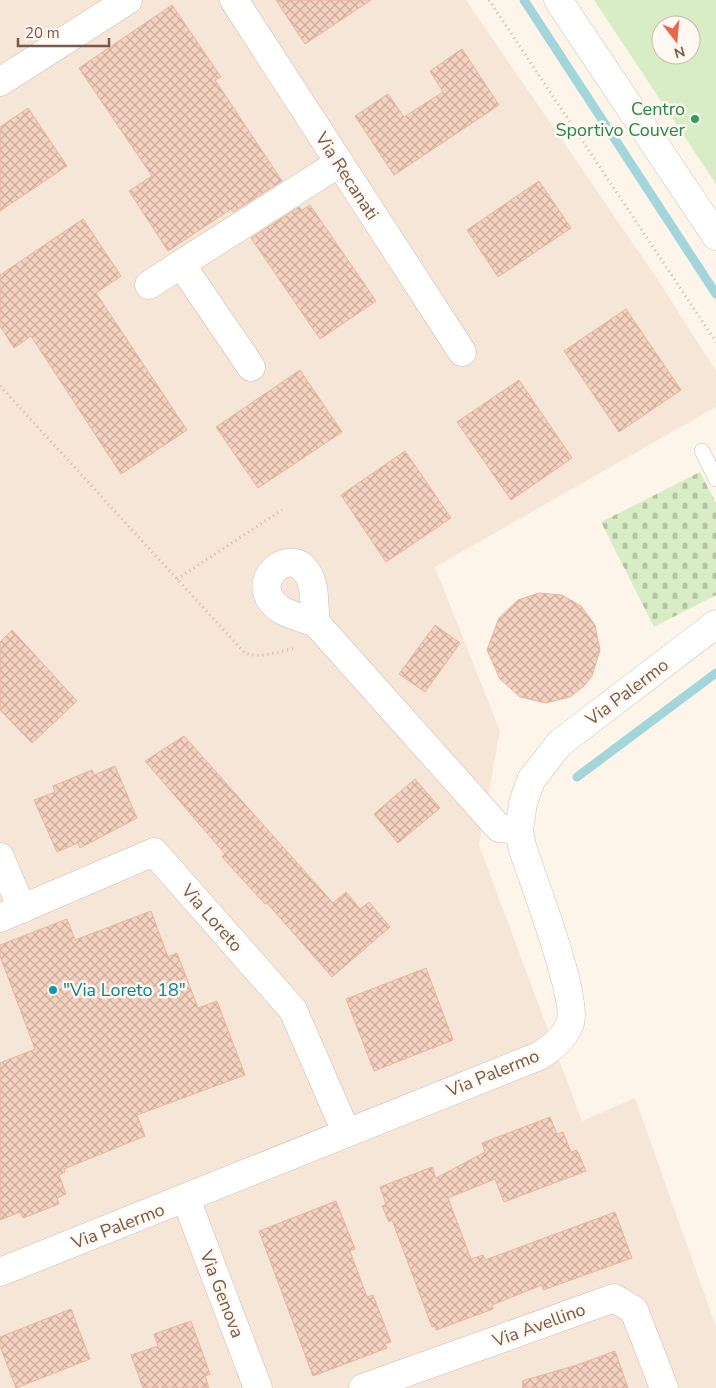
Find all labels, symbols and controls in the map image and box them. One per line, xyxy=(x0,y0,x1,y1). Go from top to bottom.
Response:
scale bar xyxy=(18,15,109,47)
north arrow xyxy=(651,15,701,65)
text: 20 m xyxy=(25,23,60,43)
text: N xyxy=(672,41,687,63)
place label: Centro Sportivo Couver xyxy=(556,97,686,142)
marker: Centro Sportivo Couver xyxy=(689,113,701,125)
street label: Via Recanati xyxy=(309,127,384,225)
street label: Via Palermo xyxy=(580,653,673,732)
street label: Via Loreto xyxy=(175,878,248,957)
place label: "Via Loreto 18" xyxy=(63,978,186,1002)
marker: "Via Loreto 18" xyxy=(47,984,59,996)
street label: Via Palermo xyxy=(442,1044,543,1103)
street label: Via Palermo xyxy=(67,1197,168,1255)
street label: Via Genova xyxy=(194,1246,250,1341)
street label: Via Avellino xyxy=(488,1297,589,1353)

